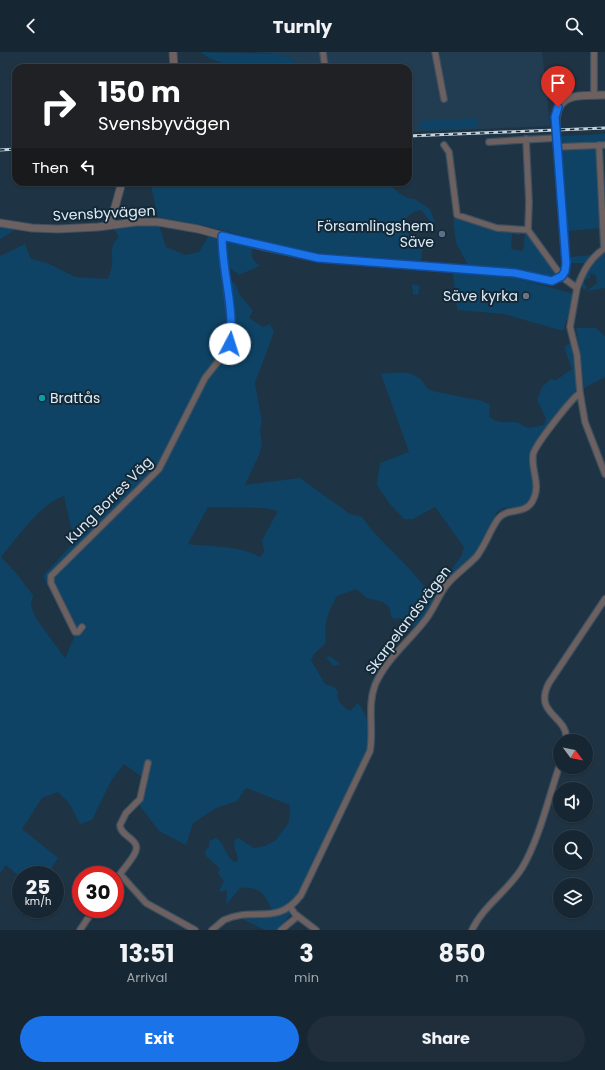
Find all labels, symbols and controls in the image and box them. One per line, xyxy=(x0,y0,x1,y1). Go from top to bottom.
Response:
text: Turnly xyxy=(273,14,332,39)
icon: back xyxy=(20,15,42,37)
icon: search xyxy=(563,15,585,37)
pin xyxy=(541,66,575,107)
icon: arrive xyxy=(547,72,569,94)
text: 150 m xyxy=(98,73,181,112)
icon: right xyxy=(32,80,84,132)
text: Svensbyvägen xyxy=(98,111,230,136)
icon: left xyxy=(77,156,99,178)
text: Then xyxy=(32,157,69,178)
street label: Svensbyvägen xyxy=(52,200,156,226)
place label: Församlingshem Säve xyxy=(317,216,434,252)
marker: Församlingshem Säve xyxy=(437,229,447,239)
place label: Säve kyrka xyxy=(443,286,518,306)
marker: Säve kyrka xyxy=(521,291,531,301)
position arrow xyxy=(209,323,251,365)
place label: Brattås xyxy=(50,388,100,408)
marker: Brattås xyxy=(37,393,47,403)
street label: Kung Borres Väg xyxy=(61,452,157,548)
street label: Skarpelandsvägen xyxy=(360,562,456,678)
north arrow xyxy=(553,734,593,774)
map controls xyxy=(553,734,593,918)
button: sound xyxy=(553,782,593,822)
button: search xyxy=(553,830,593,870)
speed limit sign: 30 xyxy=(72,866,124,918)
text: 25 xyxy=(26,873,50,901)
button: layers xyxy=(553,878,593,918)
text: km/h xyxy=(25,894,51,909)
text: 13:51 xyxy=(120,937,175,970)
text: 3 xyxy=(299,937,314,970)
text: 850 xyxy=(439,937,485,970)
text: Arrival xyxy=(127,968,168,987)
text: min xyxy=(294,968,319,987)
text: m xyxy=(455,968,469,987)
button: Exit xyxy=(20,1016,299,1062)
button: Share xyxy=(307,1016,585,1062)

